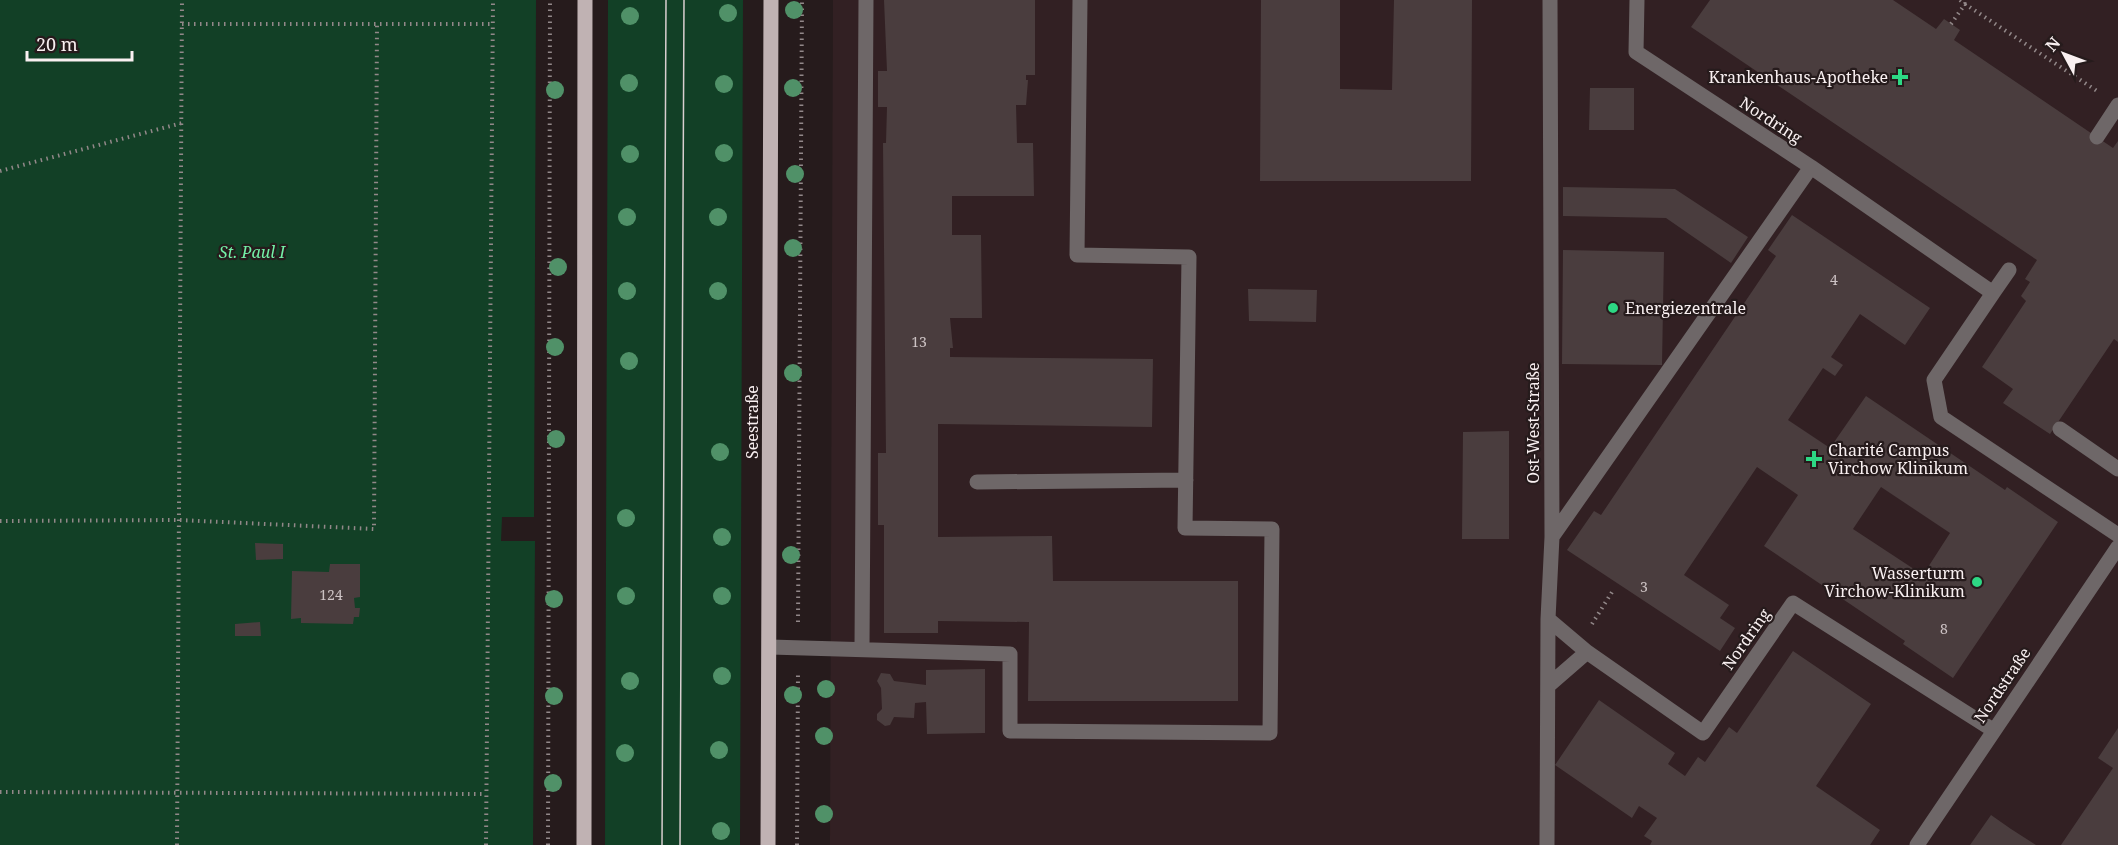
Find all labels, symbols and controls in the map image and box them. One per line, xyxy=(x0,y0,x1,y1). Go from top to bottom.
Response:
scale bar xyxy=(27,24,132,62)
north arrow xyxy=(2034,24,2094,84)
text: 20 m xyxy=(36,32,78,56)
text: N xyxy=(2040,32,2065,56)
place label: Krankenhaus-Apotheke xyxy=(1709,66,1888,88)
marker: Krankenhaus-Apotheke xyxy=(1893,70,1907,84)
street label: Nordring xyxy=(1735,92,1807,149)
park label: St. Paul I xyxy=(219,241,286,263)
house number: 4 xyxy=(1830,270,1838,289)
place label: Energiezentrale xyxy=(1625,297,1746,319)
marker: Energiezentrale xyxy=(1606,301,1620,315)
house number: 13 xyxy=(911,332,927,351)
street label: Ost-West-Straße xyxy=(1522,362,1544,484)
street label: Seestraße xyxy=(741,385,763,459)
place label: Charité Campus Virchow Klinikum xyxy=(1828,439,1968,479)
marker: Charité Campus Virchow Klinikum xyxy=(1805,450,1823,468)
place label: Wasserturm Virchow-Klinikum xyxy=(1824,562,1965,602)
marker: Wasserturm Virchow-Klinikum xyxy=(1970,575,1984,589)
house number: 3 xyxy=(1640,577,1648,596)
house number: 124 xyxy=(319,585,343,604)
street label: Nordring xyxy=(1717,604,1775,674)
house number: 8 xyxy=(1940,619,1948,638)
street label: Nordstraße xyxy=(1969,643,2035,727)

